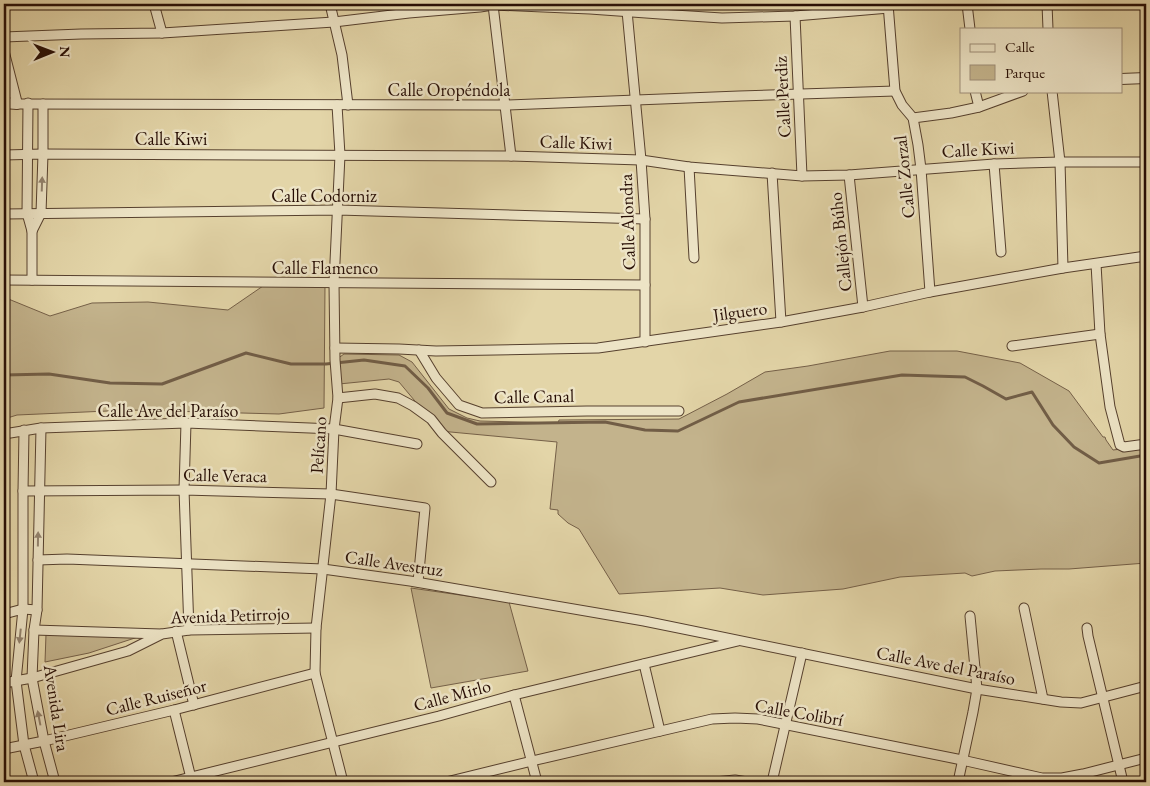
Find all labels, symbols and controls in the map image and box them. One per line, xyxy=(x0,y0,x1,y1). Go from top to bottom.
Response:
north arrow xyxy=(28,28,78,78)
legend xyxy=(960,28,1122,92)
text: Calle xyxy=(1005,37,1035,56)
text: N xyxy=(56,46,74,58)
street label: Calle Perdiz xyxy=(768,55,796,138)
text: Parque xyxy=(1005,63,1045,82)
street label: Calle Oropéndola xyxy=(388,78,511,101)
street label: Calle Kiwi xyxy=(135,127,208,150)
street label: Calle Kiwi xyxy=(539,129,613,155)
street label: Calle Zorzal xyxy=(888,134,920,220)
street label: Calle Kiwi xyxy=(941,136,1015,162)
street label: Calle Alondra xyxy=(614,172,640,271)
one-way arrow xyxy=(38,176,46,192)
street label: Calle Codorniz xyxy=(271,184,377,207)
street label: Callejón Búho xyxy=(823,191,857,293)
street label: Calle Flamenco xyxy=(272,256,378,279)
street label: Jilguero xyxy=(710,296,768,326)
street label: Calle Canal xyxy=(494,384,574,408)
street label: Calle Ave del Paraíso xyxy=(97,399,239,422)
street label: Pelícano xyxy=(305,415,331,474)
street label: Calle Veraca xyxy=(183,463,268,487)
one-way arrow xyxy=(34,531,42,547)
street label: Calle Avestruz xyxy=(344,545,445,581)
street label: Avenida Petirrojo xyxy=(169,601,290,629)
one-way arrow xyxy=(16,629,24,645)
street label: Calle Ave del Paraíso xyxy=(875,640,1018,690)
street label: Avenida Lira xyxy=(39,662,75,754)
street label: Calle Ruiseñor xyxy=(103,673,209,721)
street label: Calle Mirlo xyxy=(411,674,493,716)
street label: Calle Colibrí xyxy=(753,693,845,731)
one-way arrow xyxy=(35,710,43,726)

